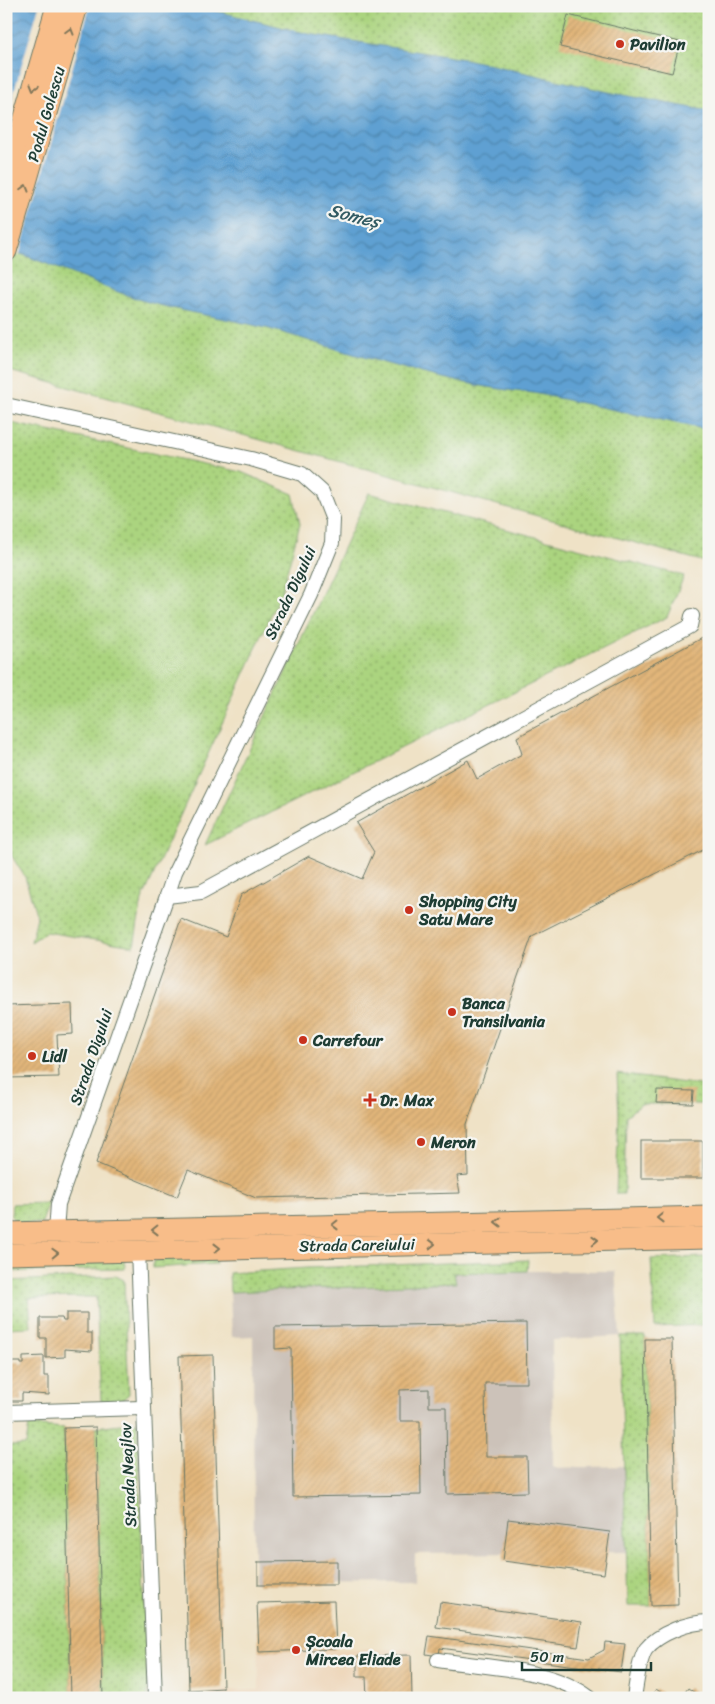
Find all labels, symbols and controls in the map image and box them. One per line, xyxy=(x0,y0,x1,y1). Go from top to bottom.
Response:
one-way arrow xyxy=(64,28,74,36)
place label: Pavilion xyxy=(630,30,686,59)
marker: Pavilion xyxy=(614,38,626,50)
street label: Podul Golescu xyxy=(19,62,74,165)
one-way arrow xyxy=(29,82,40,91)
one-way arrow xyxy=(19,184,29,192)
water label: Someș xyxy=(325,194,386,238)
street label: Strada Digului xyxy=(256,541,325,645)
place label: Shopping City Satu Mare xyxy=(418,887,518,934)
marker: Shopping City Satu Mare xyxy=(403,904,415,916)
place label: Banca Transilvania xyxy=(462,989,546,1036)
street label: Strada Digului xyxy=(61,1004,121,1109)
marker: Banca Transilvania xyxy=(446,1006,458,1018)
place label: Carrefour xyxy=(312,1026,384,1055)
marker: Carrefour xyxy=(297,1034,309,1046)
place label: Lidl xyxy=(42,1042,68,1071)
marker: Lidl xyxy=(26,1050,38,1062)
place label: Dr. Max xyxy=(380,1086,435,1115)
marker: Dr. Max xyxy=(364,1094,376,1106)
place label: Meron xyxy=(430,1128,476,1157)
marker: Meron xyxy=(415,1136,427,1148)
one-way arrow xyxy=(656,1213,664,1224)
one-way arrow xyxy=(493,1216,501,1227)
one-way arrow xyxy=(331,1220,339,1231)
one-way arrow xyxy=(151,1225,158,1235)
street label: Strada Careiului xyxy=(299,1229,416,1261)
one-way arrow xyxy=(592,1235,599,1245)
one-way arrow xyxy=(429,1239,437,1249)
one-way arrow xyxy=(214,1243,222,1254)
one-way arrow xyxy=(51,1247,59,1258)
street label: Strada Neajlov xyxy=(111,1422,145,1528)
place label: Școala Mircea Eliade xyxy=(305,1627,401,1674)
scale bar xyxy=(522,1639,651,1671)
marker: Școala Mircea Eliade xyxy=(290,1644,302,1656)
text: 50 m xyxy=(530,1644,565,1670)

